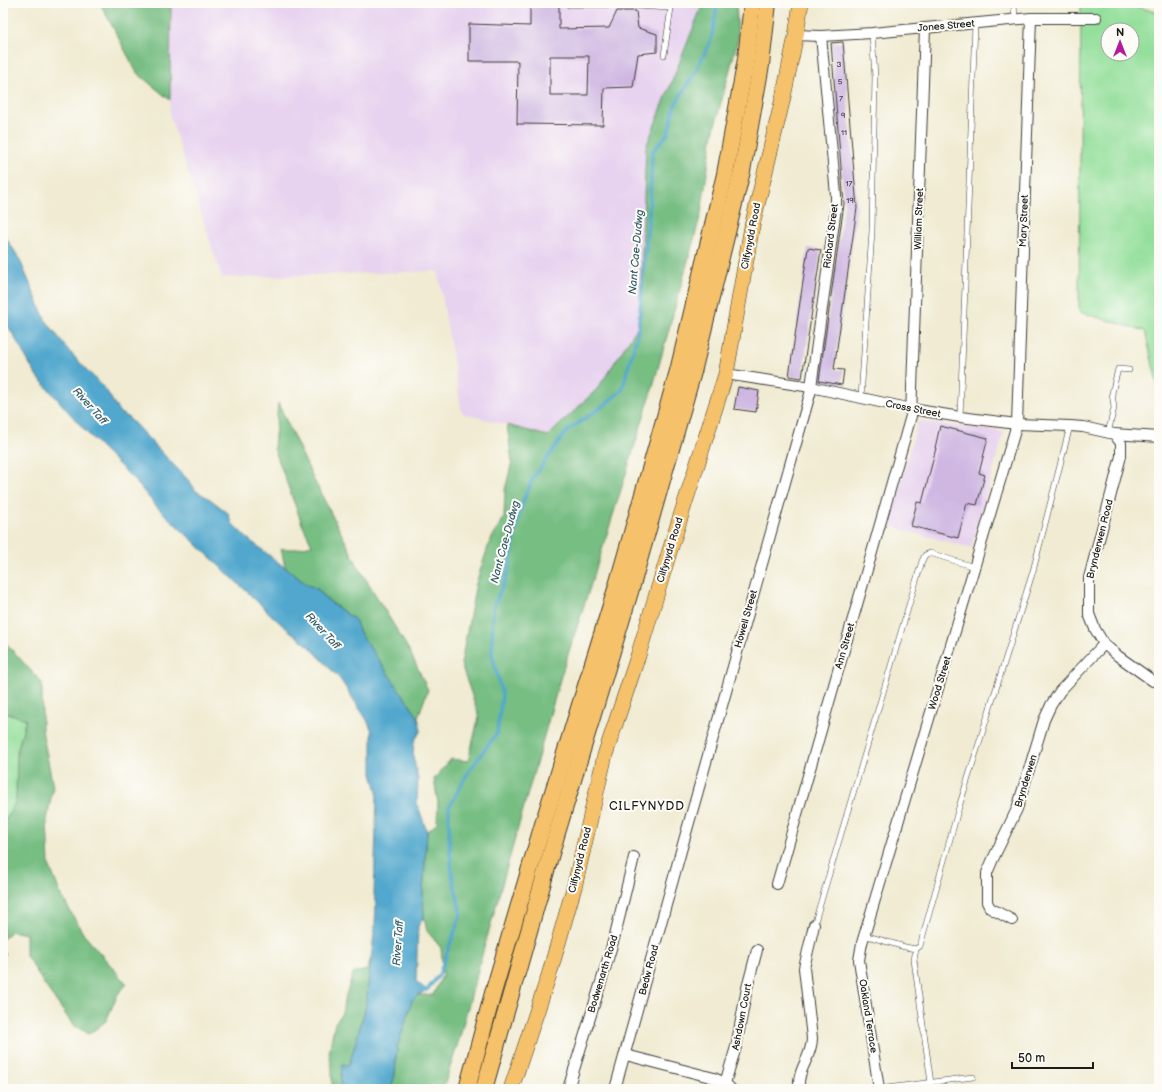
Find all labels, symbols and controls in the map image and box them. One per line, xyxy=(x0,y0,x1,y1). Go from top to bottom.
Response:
street label: Jones Street xyxy=(917,18,975,34)
north arrow xyxy=(1100,22,1140,62)
text: N xyxy=(1116,26,1124,39)
house number: 3 xyxy=(837,60,842,69)
house number: 5 xyxy=(838,77,843,86)
house number: 7 xyxy=(839,94,843,103)
house number: 9 xyxy=(841,111,846,120)
house number: 11 xyxy=(841,128,847,137)
house number: 17 xyxy=(845,179,853,188)
street label: William Street xyxy=(912,188,926,250)
street label: Mary Street xyxy=(1017,195,1031,247)
house number: 19 xyxy=(846,196,854,205)
street label: Cilfynydd Road xyxy=(739,201,763,270)
street label: Richard Street xyxy=(821,203,841,269)
water label: Nant Cae-Dudwg xyxy=(626,209,646,295)
water label: River Taff xyxy=(70,385,111,428)
street label: Cross Street xyxy=(884,398,942,420)
street label: Brynderwen Road xyxy=(1084,498,1116,580)
water label: Nant Cae-Dudwg xyxy=(488,499,522,585)
street label: Cilfynydd Road xyxy=(654,516,686,584)
street label: Howell Street xyxy=(732,589,760,649)
water label: River Taff xyxy=(303,610,344,653)
street label: Ann Street xyxy=(833,622,857,670)
street label: Wood Street xyxy=(926,655,954,711)
street label: Brynderwen xyxy=(1012,753,1040,809)
district label: CILFYNYDD xyxy=(609,799,685,814)
street label: Cilfynydd Road xyxy=(566,826,594,894)
water label: River Taff xyxy=(390,919,406,966)
street label: Bodwenarth Road xyxy=(585,933,621,1014)
street label: Bedw Road xyxy=(637,943,662,997)
street label: Oakland Terrace xyxy=(856,978,880,1054)
street label: Ashdown Court xyxy=(730,983,754,1051)
scale bar xyxy=(1012,1044,1093,1070)
text: 50 m xyxy=(1018,1051,1045,1066)

